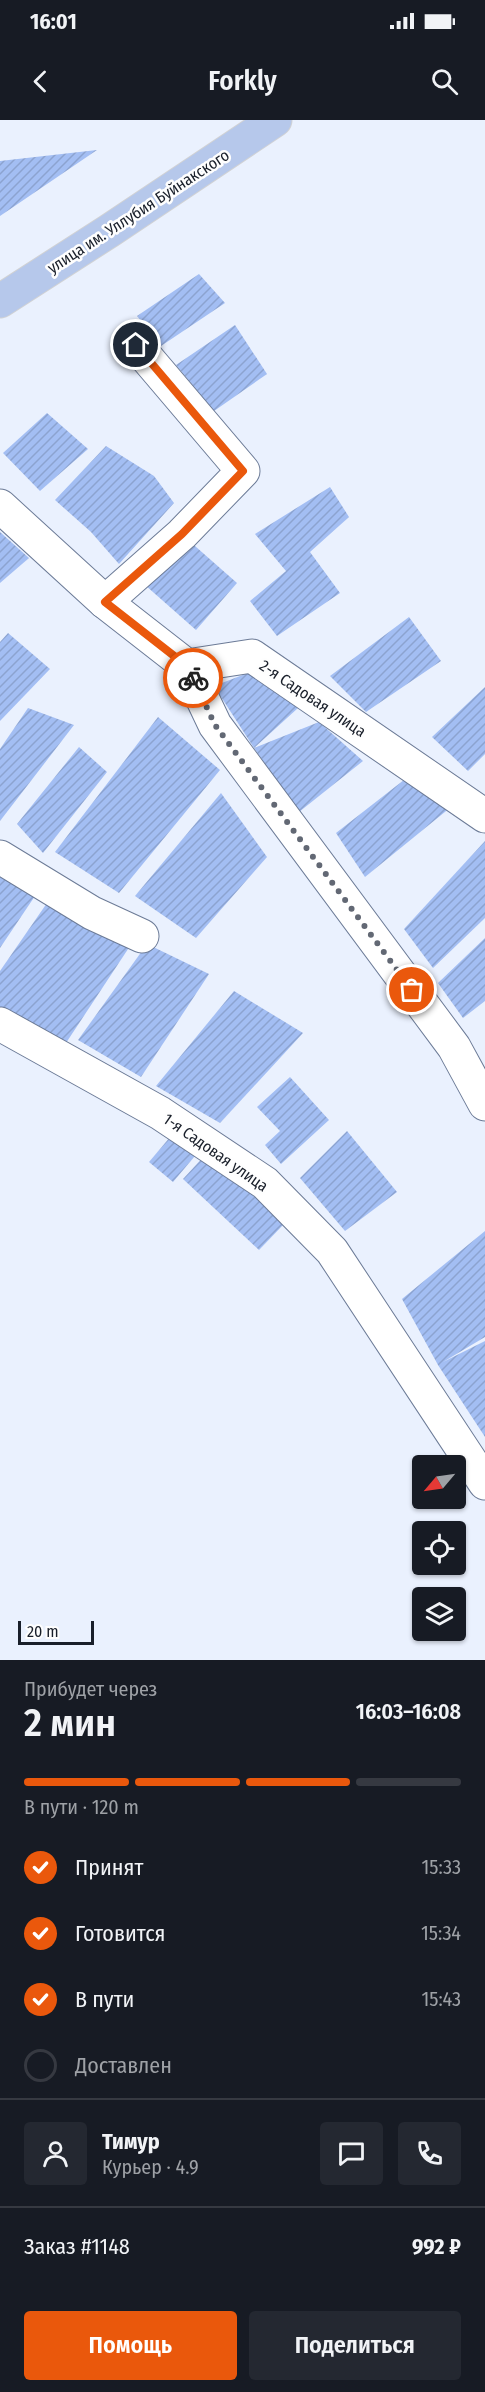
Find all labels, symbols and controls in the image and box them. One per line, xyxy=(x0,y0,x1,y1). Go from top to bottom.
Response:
text: 16:01 xyxy=(30,8,77,35)
icon: back xyxy=(24,65,57,98)
text: Forkly xyxy=(208,65,277,97)
icon: search xyxy=(428,65,461,98)
street label: улица им. Уллубия Буйнакского xyxy=(44,145,233,277)
pin xyxy=(110,319,161,370)
icon: home xyxy=(119,328,152,361)
courier xyxy=(163,648,223,708)
street label: 2-я Садовая улица xyxy=(256,656,370,741)
icon: bike xyxy=(177,662,210,695)
pin xyxy=(386,964,437,1015)
icon: bag xyxy=(395,973,428,1006)
street label: 1-я Садовая улица xyxy=(160,1109,272,1196)
north arrow xyxy=(412,1455,466,1509)
map controls xyxy=(412,1455,466,1641)
button: locate xyxy=(412,1521,466,1575)
button: layers xyxy=(412,1587,466,1641)
scale bar xyxy=(18,1618,94,1646)
text: 20 m xyxy=(27,1622,58,1641)
text: Прибудет через xyxy=(24,1677,157,1701)
text: 16:03–16:08 xyxy=(356,1698,461,1725)
text: 2 мин xyxy=(24,1700,116,1746)
text: В пути · 120 m xyxy=(24,1795,139,1819)
icon: check xyxy=(24,1851,57,1884)
text: Принят xyxy=(75,1854,143,1881)
text: 15:33 xyxy=(422,1855,461,1879)
icon: check xyxy=(24,1917,57,1950)
text: Готовится xyxy=(75,1920,166,1947)
text: 15:34 xyxy=(421,1921,461,1945)
icon: check xyxy=(24,1983,57,2016)
text: В пути xyxy=(75,1986,134,2013)
text: 15:43 xyxy=(421,1987,461,2011)
text: Доставлен xyxy=(75,2052,172,2079)
button: person xyxy=(24,2122,87,2185)
button: chat xyxy=(320,2122,383,2185)
button: phone xyxy=(398,2122,461,2185)
text: Тимур xyxy=(102,2128,160,2155)
text: Курьер · 4.9 xyxy=(102,2155,199,2179)
text: Заказ #1148 xyxy=(24,2233,130,2260)
text: 992 ₽ xyxy=(412,2233,461,2260)
button: Помощь xyxy=(24,2311,237,2380)
button: Поделиться xyxy=(249,2311,461,2380)

